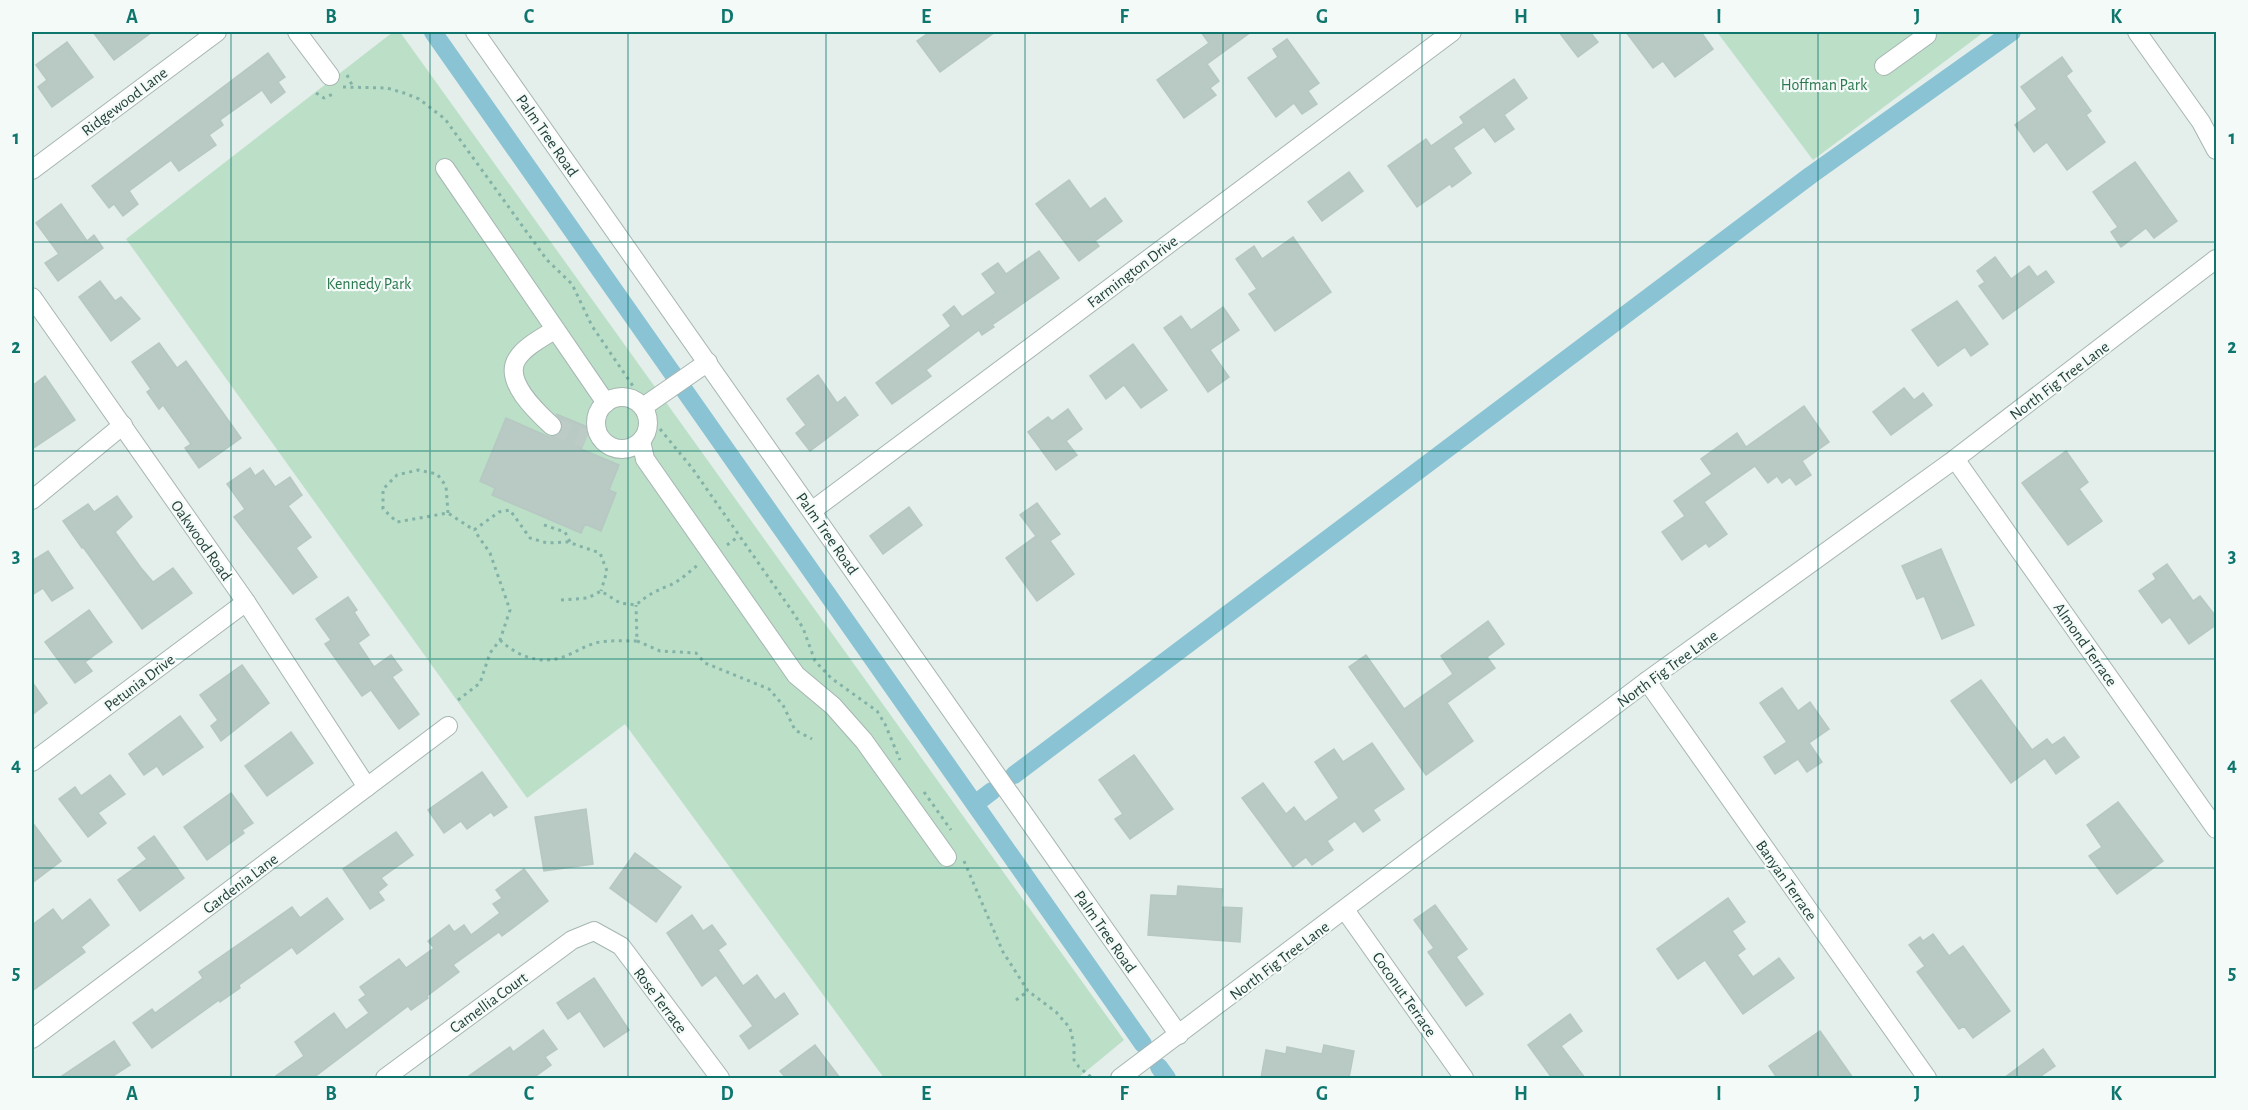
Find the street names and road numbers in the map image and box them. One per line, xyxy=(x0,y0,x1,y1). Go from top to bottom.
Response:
street label: Ridgewood Lane xyxy=(79,64,171,139)
street label: Palm Tree Road xyxy=(513,92,581,179)
street label: Farmington Drive xyxy=(1085,233,1181,311)
street label: North Fig Tree Lane xyxy=(2007,338,2112,423)
street label: Palm Tree Road xyxy=(793,490,861,577)
street label: Oakwood Road xyxy=(168,498,235,584)
street label: Almond Terrace xyxy=(2050,600,2120,689)
street label: North Fig Tree Lane xyxy=(1614,627,1721,710)
street label: Petunia Drive xyxy=(101,651,178,714)
street label: Banyan Terrace xyxy=(1752,838,1820,924)
street label: Gardenia Lane xyxy=(200,851,281,917)
street label: Palm Tree Road xyxy=(1071,888,1139,975)
street label: North Fig Tree Lane xyxy=(1227,918,1332,1003)
street label: Coconut Terrace xyxy=(1369,949,1439,1040)
street label: Rose Terrace xyxy=(631,965,690,1036)
street label: Camellia Court xyxy=(447,969,530,1036)

